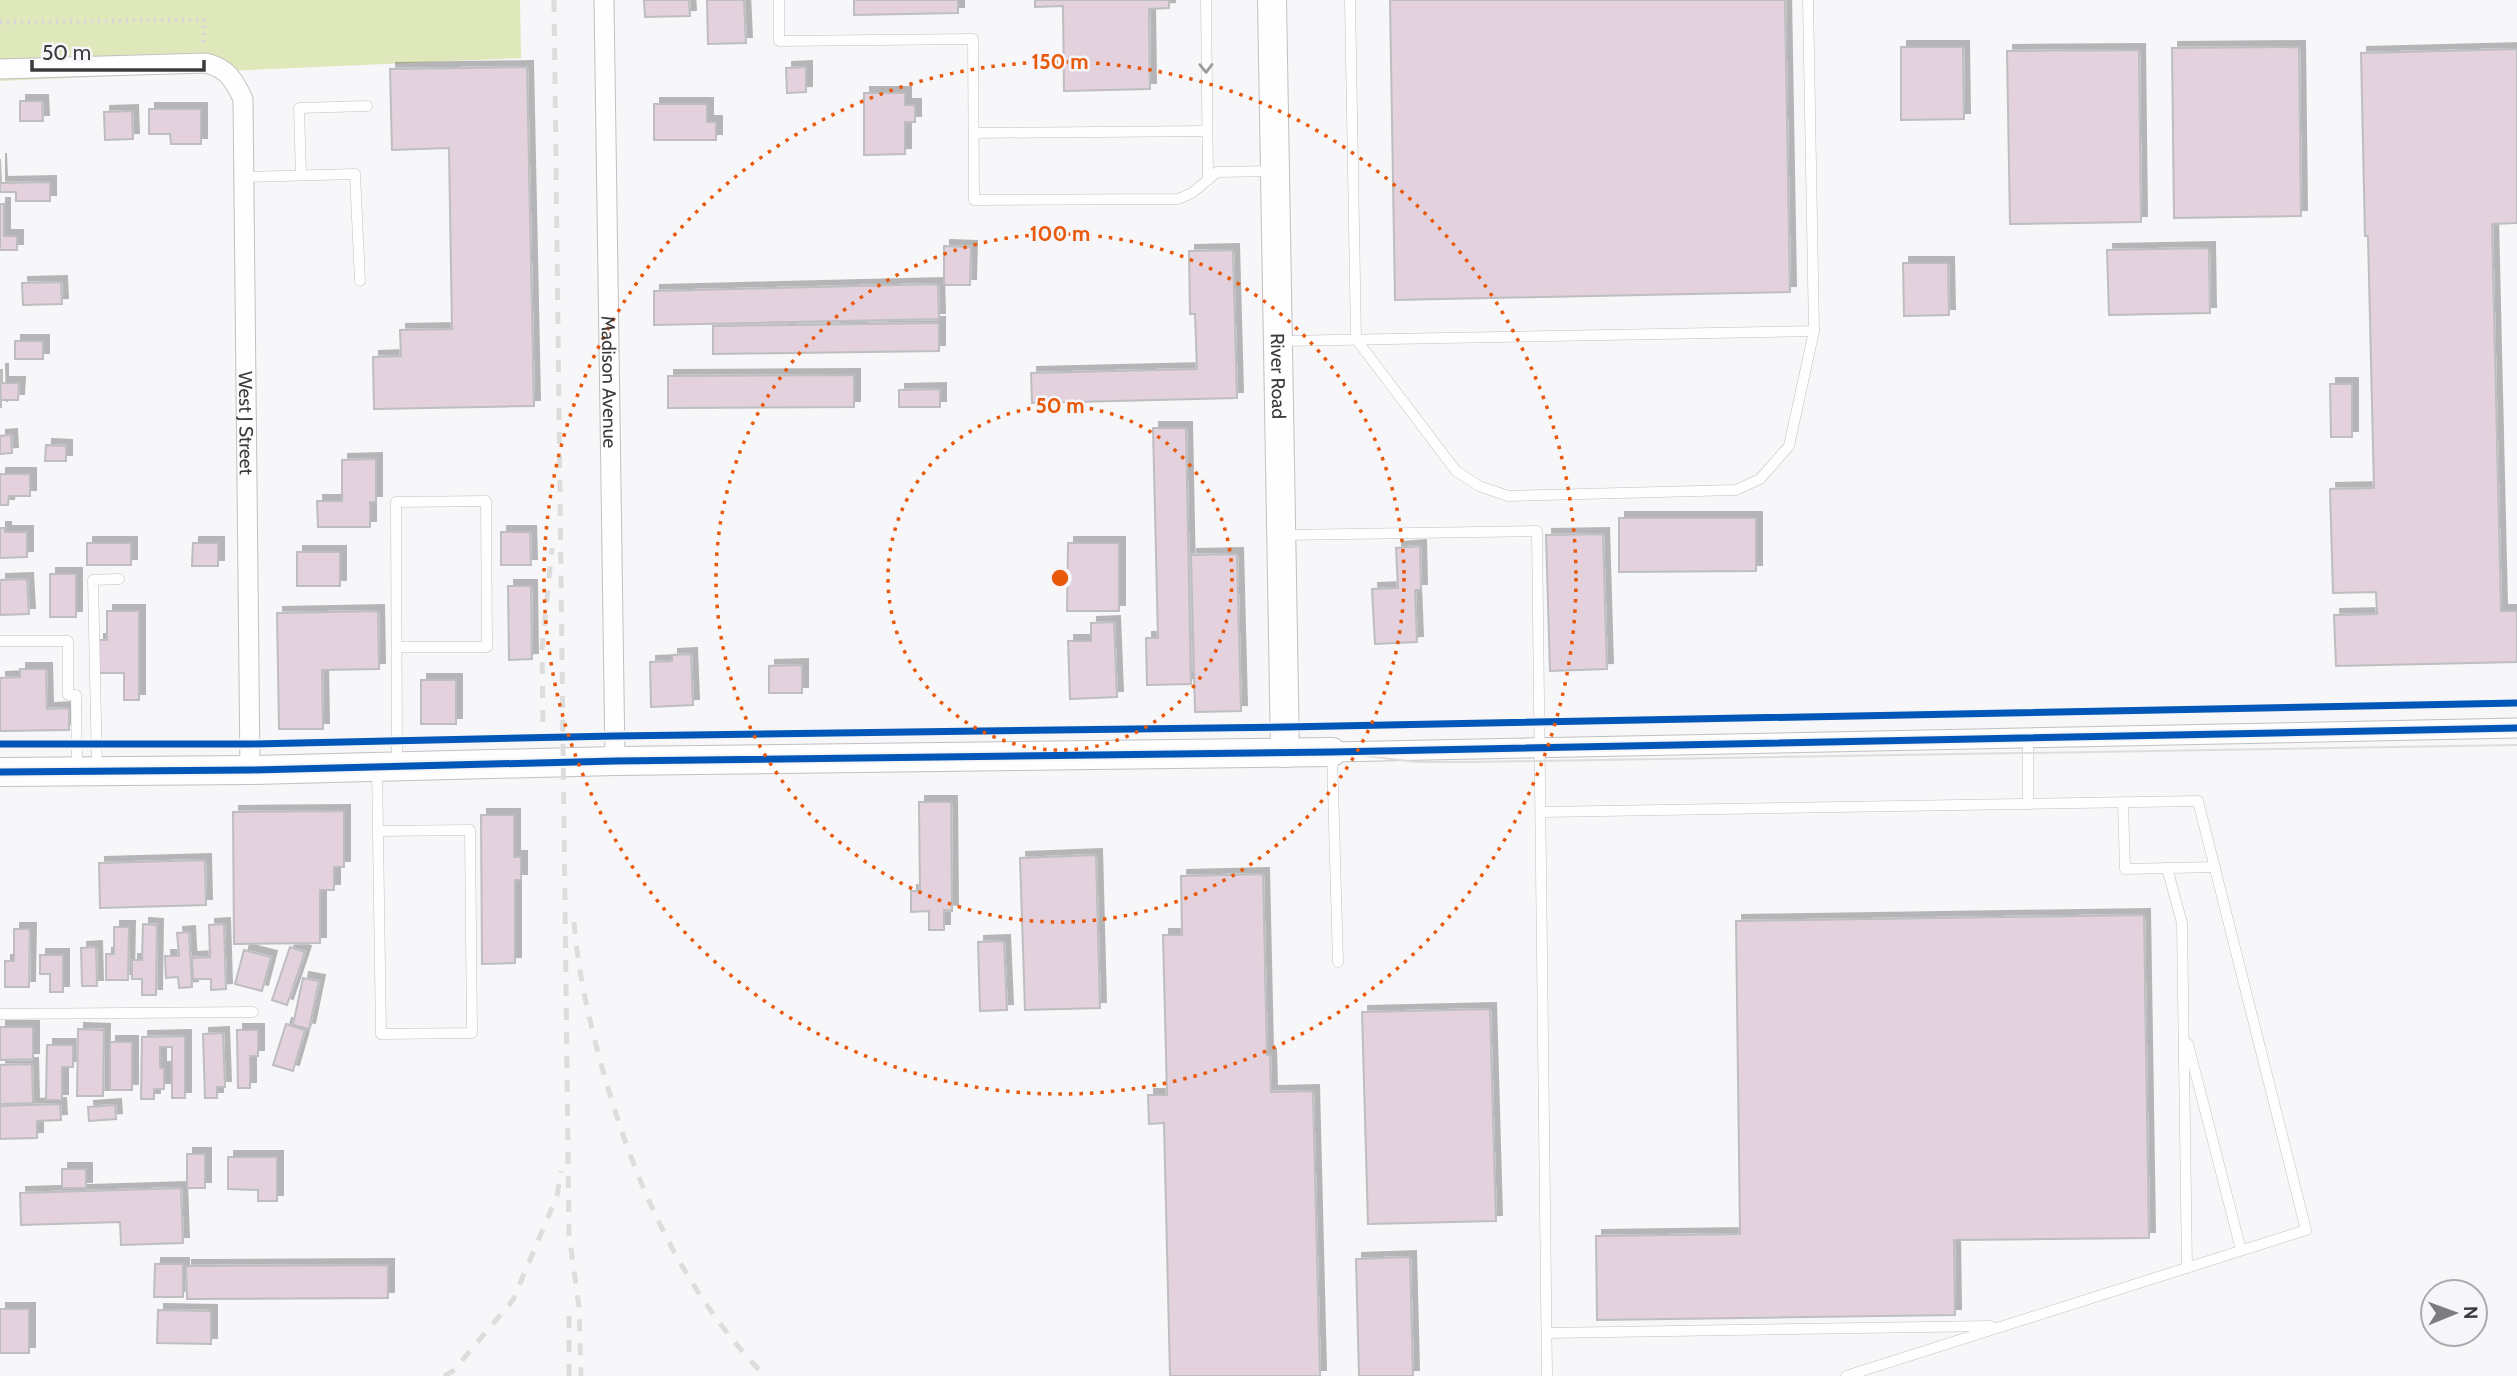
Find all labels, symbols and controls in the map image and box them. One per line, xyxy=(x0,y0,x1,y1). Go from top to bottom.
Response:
scale bar xyxy=(32,28,203,72)
text: 50 m xyxy=(42,40,91,65)
text: 150 m xyxy=(1032,49,1088,74)
one-way arrow xyxy=(1199,63,1214,74)
text: 100 m xyxy=(1030,221,1090,246)
street label: Madison Avenue xyxy=(597,316,621,449)
street label: River Road xyxy=(1266,333,1290,419)
street label: West J Street xyxy=(234,371,258,475)
text: 50 m xyxy=(1035,393,1085,418)
centre of rings xyxy=(1048,566,1072,590)
north arrow xyxy=(2419,1278,2489,1348)
text: N xyxy=(2459,1306,2482,1320)

